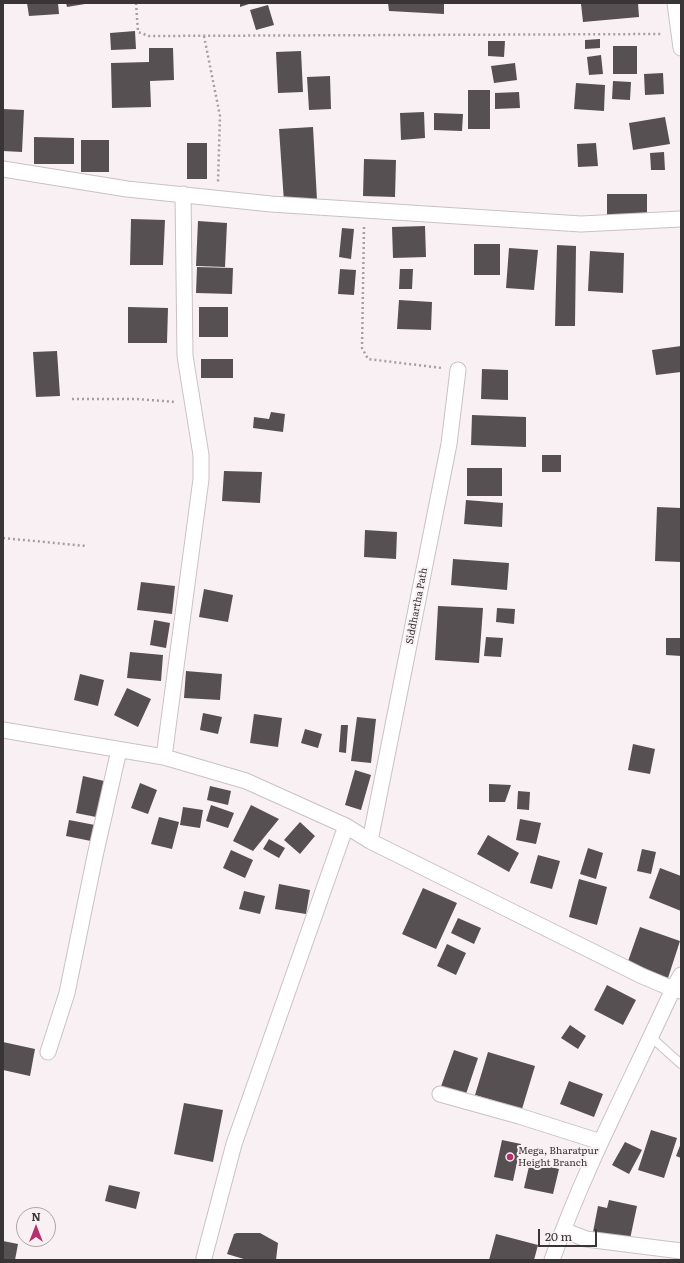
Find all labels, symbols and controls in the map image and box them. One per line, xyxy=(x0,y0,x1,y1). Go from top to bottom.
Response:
street label: Siddhartha Path xyxy=(404,567,430,645)
place label: Mega, Bharatpur Height Branch xyxy=(518,1145,599,1168)
marker: Mega, Bharatpur Height Branch xyxy=(505,1152,515,1162)
north arrow xyxy=(16,1207,56,1247)
text: N xyxy=(31,1208,41,1224)
scale bar xyxy=(540,1221,599,1247)
text: 20 m xyxy=(545,1227,572,1245)

